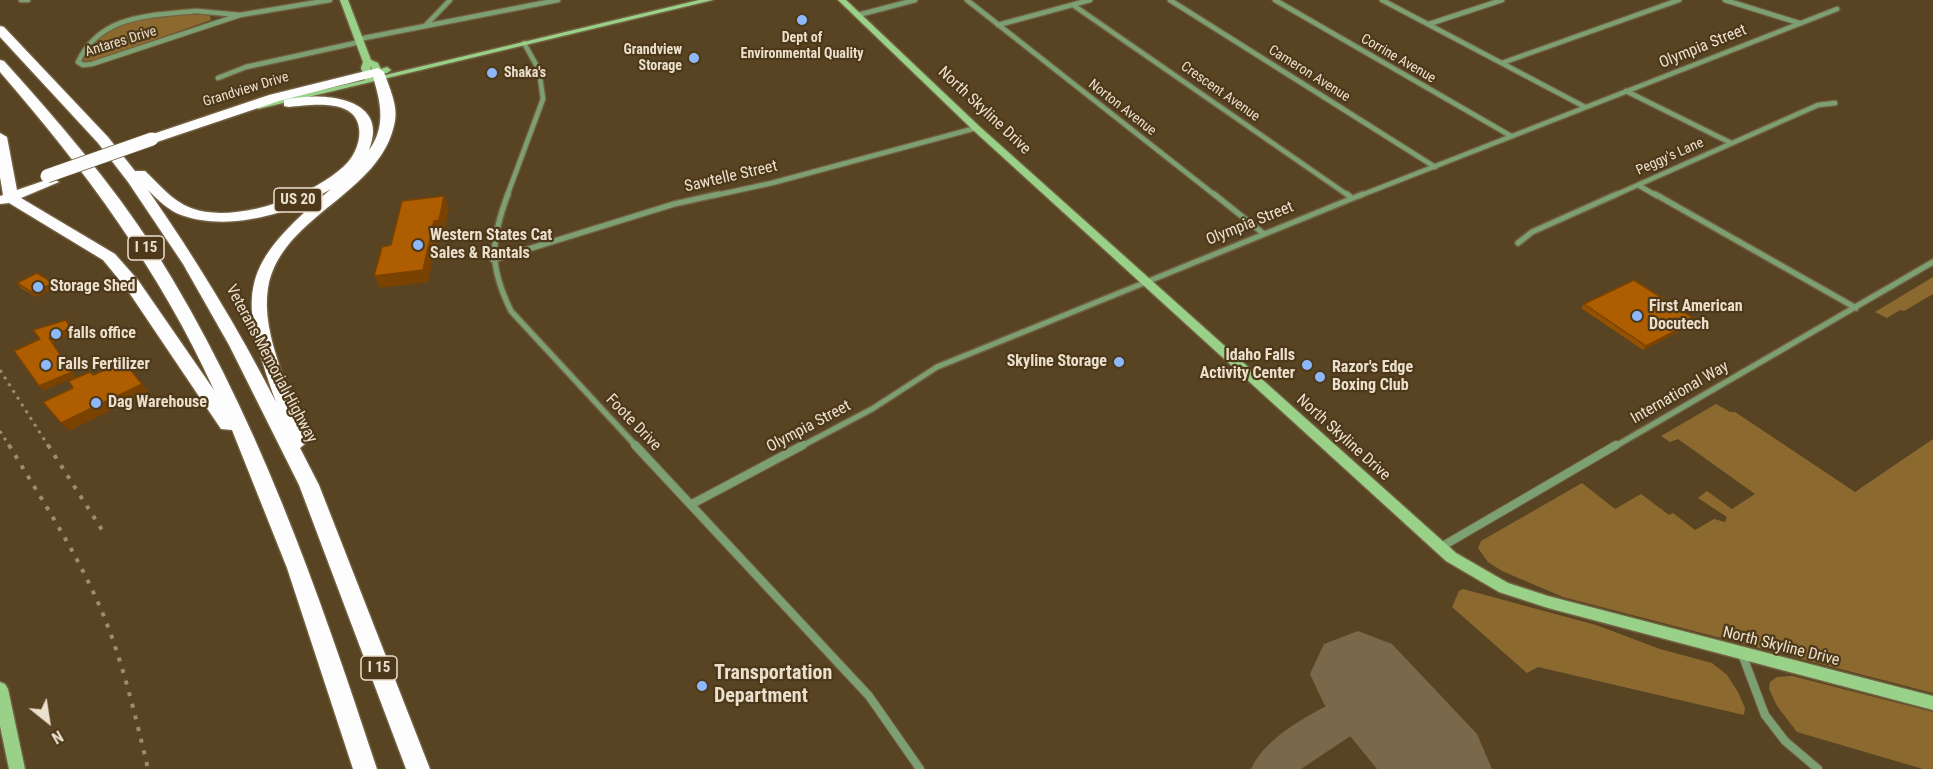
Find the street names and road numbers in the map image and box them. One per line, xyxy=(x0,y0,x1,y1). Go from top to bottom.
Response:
street label: Olympia Street xyxy=(1657,21,1749,73)
street label: Antares Drive xyxy=(83,23,159,61)
street label: Corrine Avenue xyxy=(1358,31,1438,87)
street label: Cameron Avenue xyxy=(1265,42,1353,106)
street label: Crescent Avenue xyxy=(1177,59,1263,125)
street label: North Skyline Drive xyxy=(934,63,1034,159)
street label: Grandview Drive xyxy=(201,69,291,111)
street label: Norton Avenue xyxy=(1085,76,1159,140)
street label: Peggy's Lane xyxy=(1634,135,1706,179)
street label: Sawtelle Street xyxy=(683,157,779,197)
road number: US 20 xyxy=(274,188,322,212)
street label: Olympia Street xyxy=(1204,198,1296,250)
road number: I 15 xyxy=(128,236,164,260)
street label: Veterans Memorial Highway xyxy=(221,282,321,446)
street label: International Way xyxy=(1628,357,1732,429)
street label: Foote Drive xyxy=(601,391,665,455)
street label: North Skyline Drive xyxy=(1292,391,1394,485)
street label: Olympia Street xyxy=(764,397,854,457)
street label: North Skyline Drive xyxy=(1721,623,1841,671)
road number: I 15 xyxy=(361,656,397,680)

